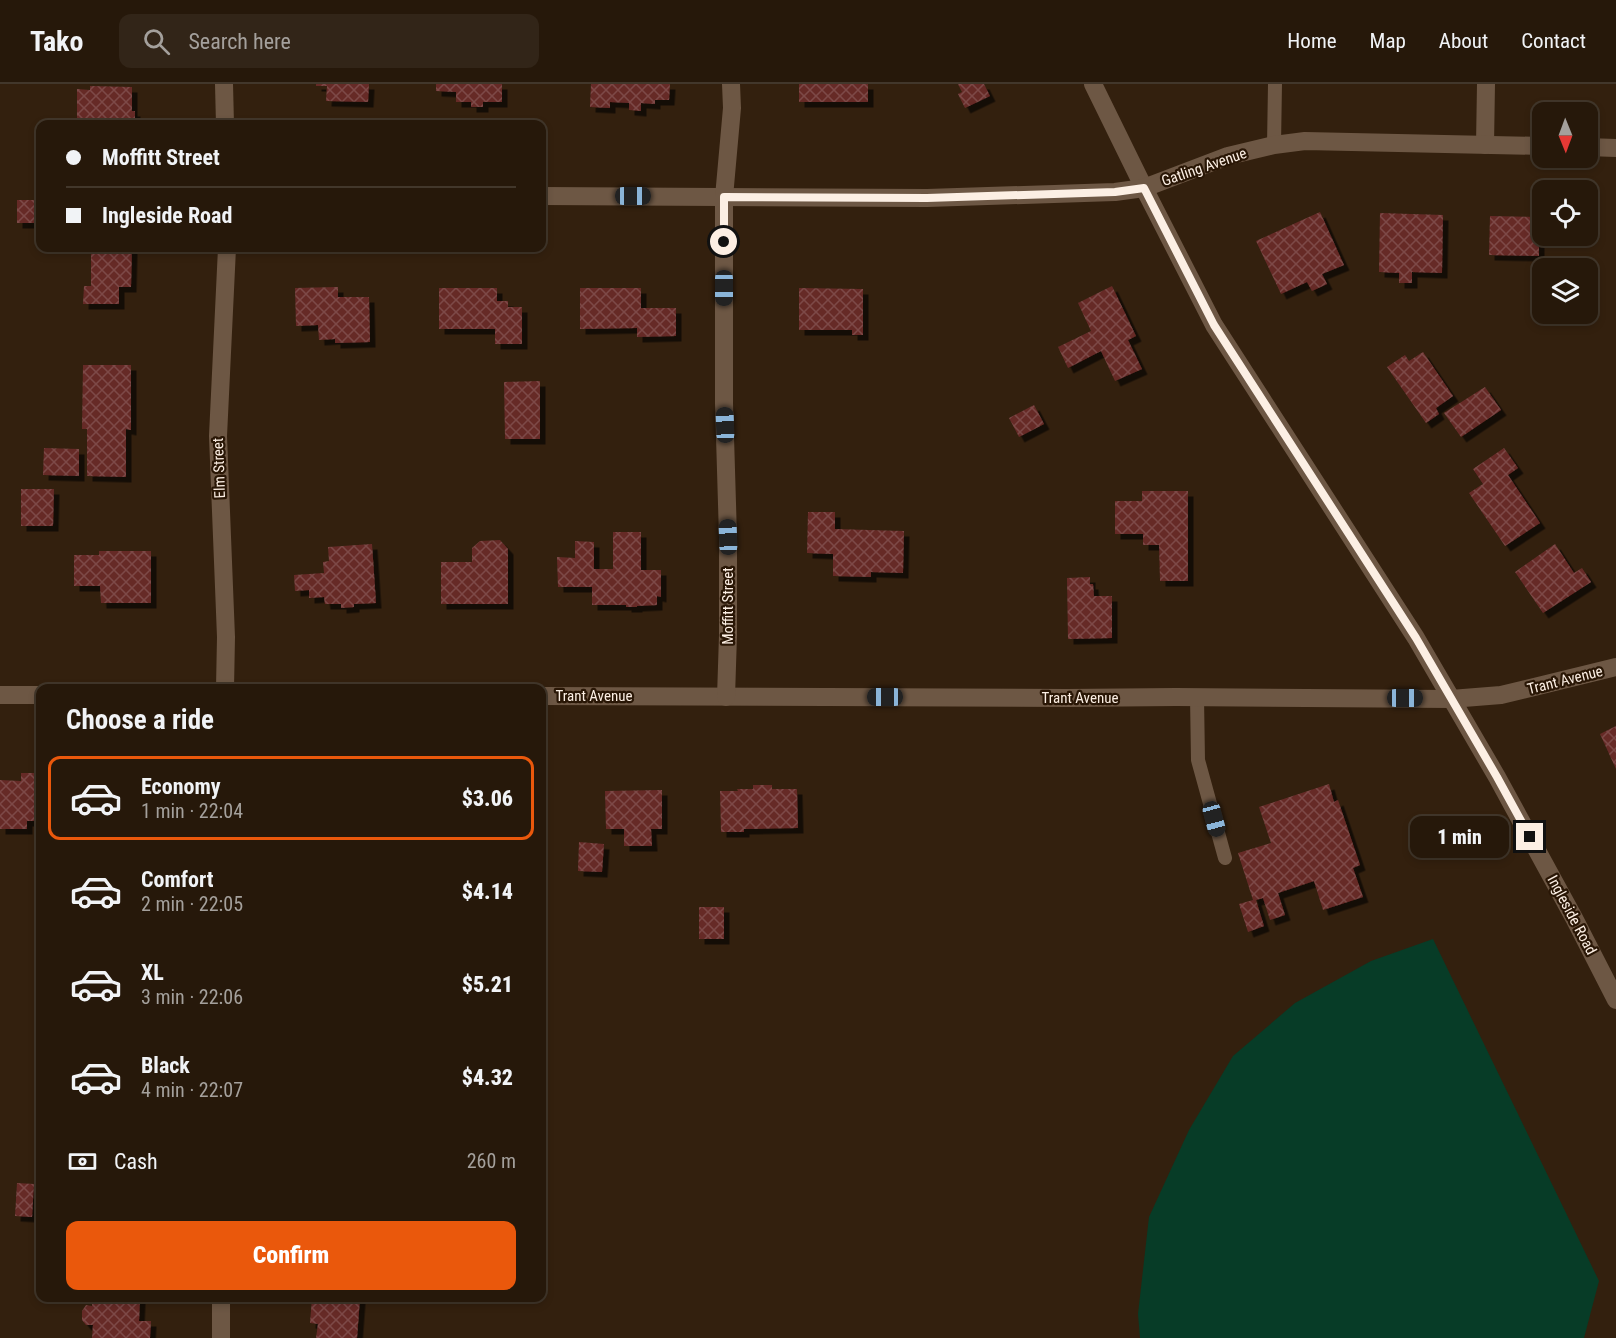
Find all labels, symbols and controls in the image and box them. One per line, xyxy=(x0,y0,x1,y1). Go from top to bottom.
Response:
search box xyxy=(119,14,539,68)
text: Tako xyxy=(30,25,83,58)
icon: search xyxy=(140,25,173,58)
text: Search here xyxy=(188,29,291,54)
text: Home xyxy=(1287,29,1337,53)
text: Map xyxy=(1370,29,1406,53)
text: About xyxy=(1439,29,1488,53)
text: Contact xyxy=(1521,29,1586,53)
north arrow xyxy=(1532,102,1598,168)
map controls xyxy=(1532,102,1598,324)
street label: Gatling Avenue xyxy=(1159,144,1249,190)
text: Moffitt Street xyxy=(102,145,220,170)
button: locate xyxy=(1532,180,1598,246)
car xyxy=(615,187,651,205)
text: Ingleside Road xyxy=(102,203,232,228)
route start xyxy=(710,228,737,255)
button: layers xyxy=(1532,258,1598,324)
car xyxy=(715,270,733,306)
car xyxy=(715,407,735,443)
street label: Elm Street xyxy=(209,437,229,499)
car xyxy=(718,519,738,555)
street label: Moffitt Street xyxy=(719,567,737,645)
street label: Trant Avenue xyxy=(1525,662,1605,698)
street label: Trant Avenue xyxy=(555,687,633,705)
car xyxy=(867,688,903,706)
street label: Trant Avenue xyxy=(1041,689,1119,707)
car xyxy=(1387,689,1423,707)
text: Choose a ride xyxy=(66,704,214,736)
icon: car xyxy=(69,771,123,825)
text: Economy xyxy=(141,774,221,799)
text: $3.06 xyxy=(462,786,513,811)
text: 1 min · 22:04 xyxy=(141,799,243,823)
car xyxy=(1201,799,1227,839)
callout: 1 min xyxy=(1410,816,1509,858)
route end xyxy=(1516,823,1543,850)
text: 1 min xyxy=(1437,825,1482,849)
icon: car xyxy=(69,864,123,918)
text: Comfort xyxy=(141,867,214,892)
street label: Ingleside Road xyxy=(1544,872,1600,958)
text: $4.14 xyxy=(462,879,513,904)
text: 2 min · 22:05 xyxy=(141,892,243,916)
icon: car xyxy=(69,957,123,1011)
text: XL xyxy=(141,960,164,985)
text: $5.21 xyxy=(462,972,513,997)
text: 3 min · 22:06 xyxy=(141,985,243,1009)
icon: car xyxy=(69,1050,123,1104)
text: Black xyxy=(141,1053,190,1078)
text: $4.32 xyxy=(462,1065,513,1090)
text: 4 min · 22:07 xyxy=(141,1078,243,1102)
icon: cash xyxy=(66,1145,99,1178)
text: Cash xyxy=(114,1149,158,1174)
text: 260 m xyxy=(467,1149,516,1173)
button: Confirm xyxy=(66,1221,516,1290)

